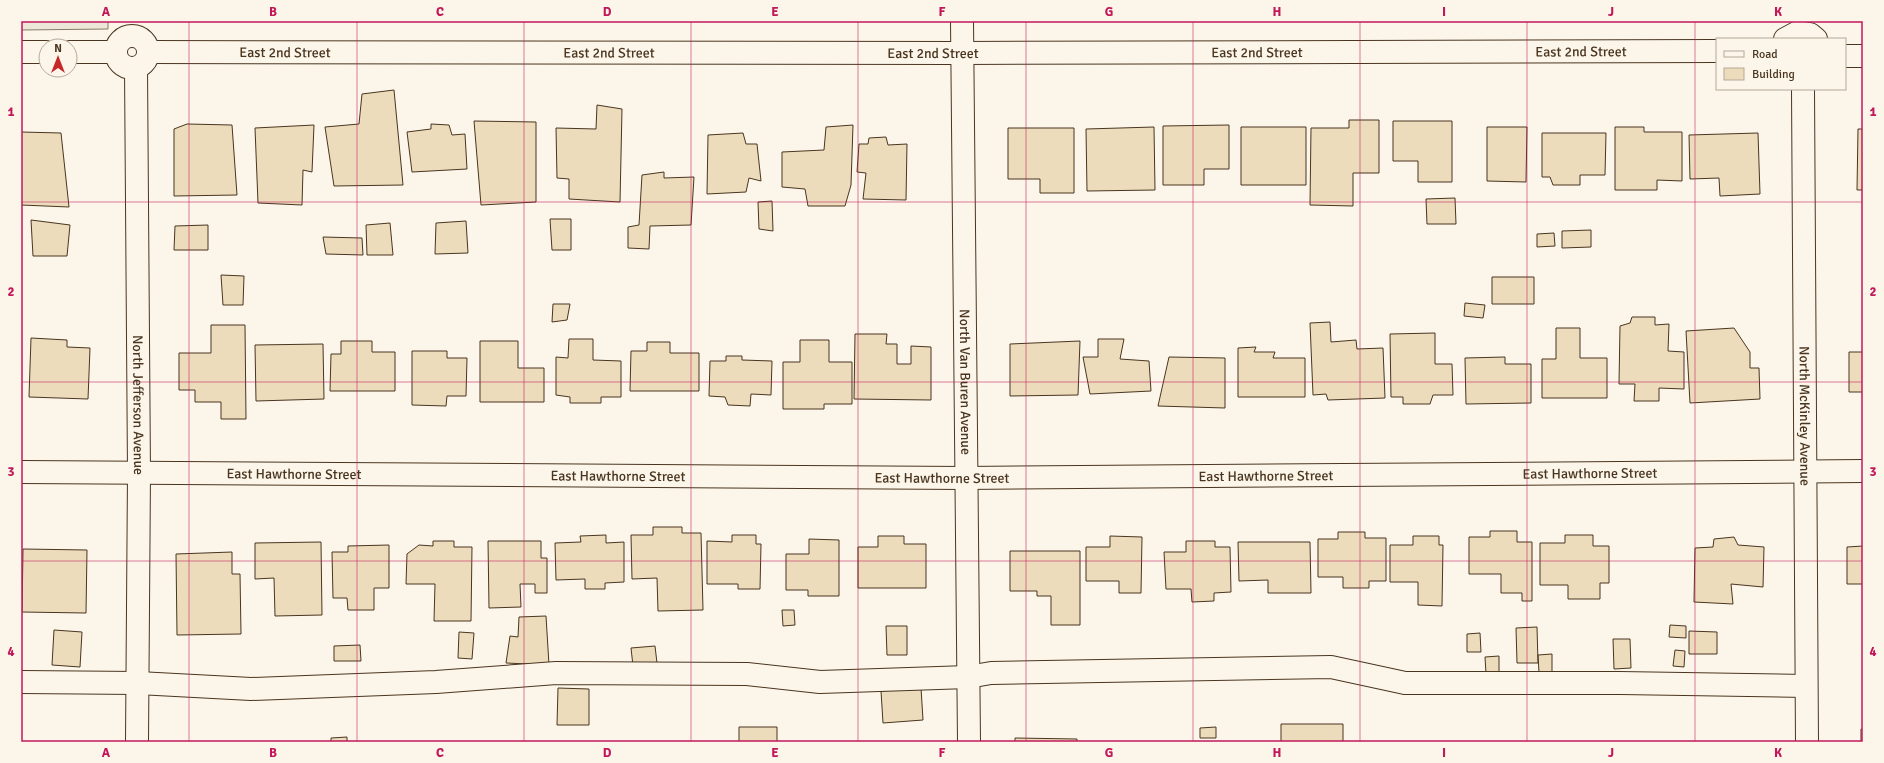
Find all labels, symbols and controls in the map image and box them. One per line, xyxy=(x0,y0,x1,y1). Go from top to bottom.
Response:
text: A xyxy=(102,4,111,20)
text: B xyxy=(269,4,277,20)
text: C xyxy=(436,4,444,20)
text: D xyxy=(603,4,612,20)
text: E xyxy=(771,4,779,20)
text: F xyxy=(939,4,946,20)
text: G xyxy=(1105,4,1113,20)
text: H xyxy=(1273,4,1281,20)
text: I xyxy=(1442,4,1446,20)
text: J xyxy=(1608,4,1614,20)
text: K xyxy=(1774,4,1782,20)
north arrow xyxy=(38,38,78,78)
legend xyxy=(1716,38,1846,90)
text: N xyxy=(54,42,62,55)
street label: East 2nd Street xyxy=(1535,43,1627,60)
street label: East 2nd Street xyxy=(239,44,331,61)
street label: East 2nd Street xyxy=(1211,44,1303,61)
street label: East 2nd Street xyxy=(563,45,655,62)
street label: East 2nd Street xyxy=(887,45,979,62)
text: Road xyxy=(1752,47,1778,62)
text: Building xyxy=(1752,67,1795,82)
text: 1 xyxy=(7,104,15,120)
text: 1 xyxy=(1869,104,1877,120)
text: 2 xyxy=(7,284,15,300)
text: 2 xyxy=(1869,284,1877,300)
street label: North Van Buren Avenue xyxy=(956,309,974,455)
street label: North Jefferson Avenue xyxy=(129,335,147,475)
street label: North McKinley Avenue xyxy=(1796,346,1813,486)
text: 3 xyxy=(7,464,15,480)
text: 3 xyxy=(1869,464,1877,480)
street label: East Hawthorne Street xyxy=(226,465,362,483)
street label: East Hawthorne Street xyxy=(1522,465,1658,483)
street label: East Hawthorne Street xyxy=(550,467,686,485)
street label: East Hawthorne Street xyxy=(1198,467,1334,485)
street label: East Hawthorne Street xyxy=(874,469,1010,487)
text: 4 xyxy=(7,644,15,660)
text: 4 xyxy=(1869,644,1877,660)
text: A xyxy=(102,745,111,761)
text: B xyxy=(269,745,277,761)
text: C xyxy=(436,745,444,761)
text: D xyxy=(603,745,612,761)
text: E xyxy=(771,745,779,761)
text: F xyxy=(939,745,946,761)
text: G xyxy=(1105,745,1113,761)
text: H xyxy=(1273,745,1281,761)
text: I xyxy=(1442,745,1446,761)
text: J xyxy=(1608,745,1614,761)
text: K xyxy=(1774,745,1782,761)

